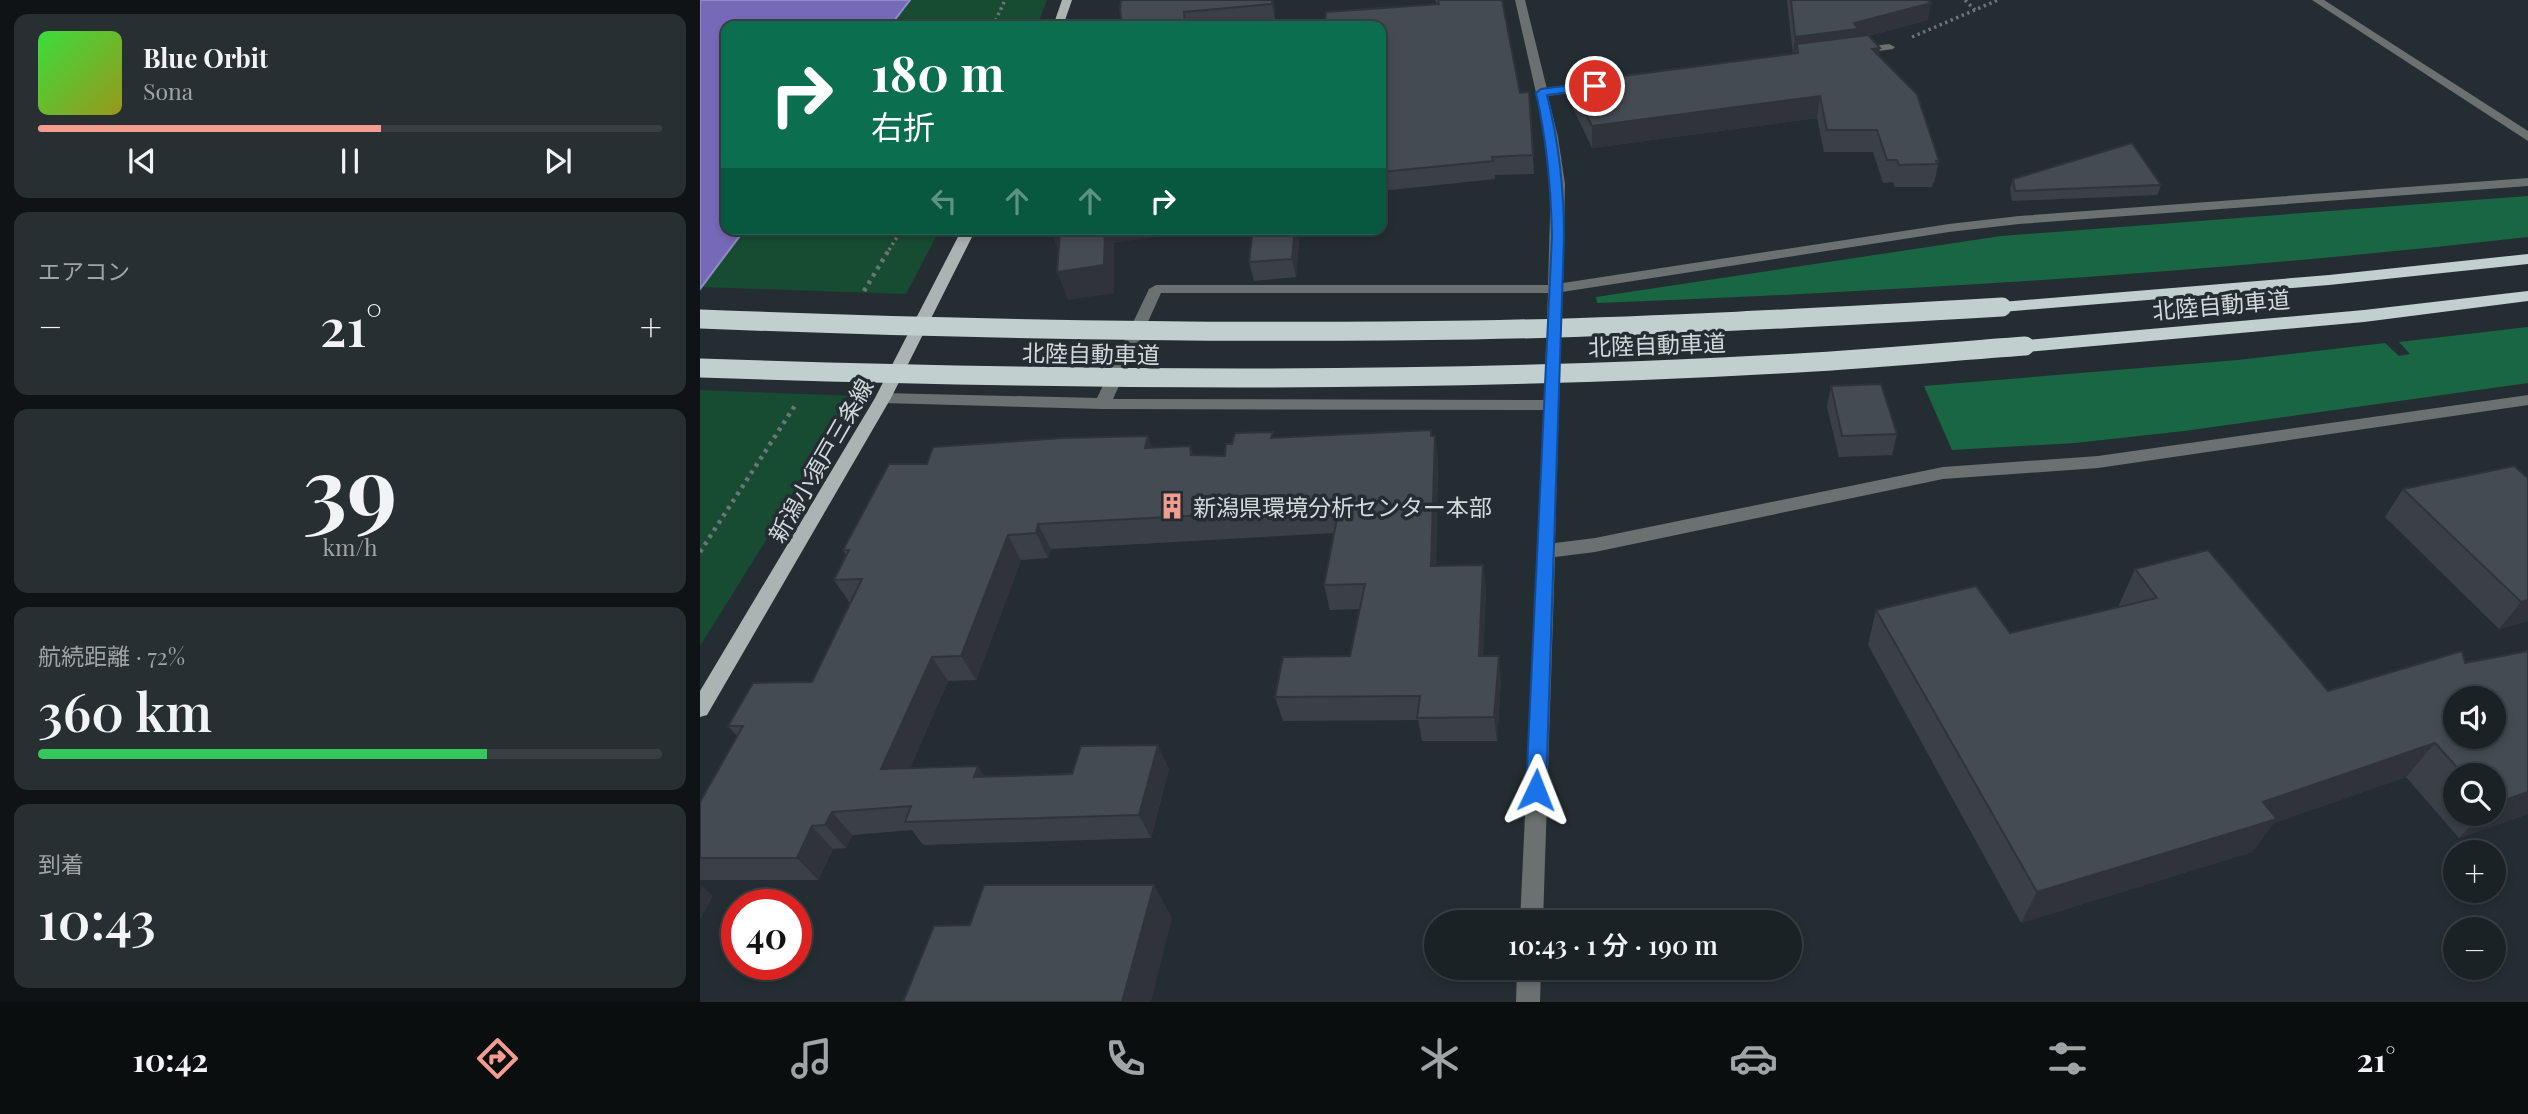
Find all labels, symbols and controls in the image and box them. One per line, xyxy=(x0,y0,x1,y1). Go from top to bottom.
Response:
text: 180 m xyxy=(871,39,1005,104)
text: Blue Orbit xyxy=(143,40,268,75)
icon: right xyxy=(756,49,847,140)
pin xyxy=(1565,56,1625,116)
icon: arrive xyxy=(1576,67,1614,105)
text: Sona xyxy=(143,75,193,106)
text: 右折 xyxy=(871,104,935,147)
icon: previous xyxy=(123,142,161,180)
icon: pause xyxy=(331,142,369,180)
icon: next xyxy=(539,142,577,180)
icon: left xyxy=(925,182,963,220)
icon: ahead xyxy=(998,182,1036,220)
icon: ahead xyxy=(1071,182,1109,220)
icon: right xyxy=(1144,182,1182,220)
text: エアコン xyxy=(38,255,130,286)
street label: 北陸自動車道 xyxy=(2151,283,2291,325)
text: 21° xyxy=(320,291,382,360)
text: − xyxy=(38,300,63,351)
text: + xyxy=(640,300,662,351)
street label: 北陸自動車道 xyxy=(1588,326,1726,362)
street label: 北陸自動車道 xyxy=(1022,336,1160,370)
street label: 新潟小須戸三条線 xyxy=(761,373,879,547)
text: 39 xyxy=(303,425,397,546)
building icon: 新潟県環境分析センター本部 xyxy=(1157,491,1187,521)
place label: 新潟県環境分析センター本部 xyxy=(1193,491,1492,522)
text: km/h xyxy=(322,531,378,562)
text: 航続距離 · 72% xyxy=(38,640,185,671)
text: 360 km xyxy=(38,676,212,745)
map controls xyxy=(2443,686,2506,980)
button: sound xyxy=(2443,686,2506,749)
position arrow xyxy=(1499,753,1573,827)
button: search xyxy=(2443,763,2506,826)
button: + xyxy=(2443,840,2506,903)
text: 到着 xyxy=(38,848,84,879)
text: 10:43 xyxy=(38,884,156,953)
speed limit sign: 40 xyxy=(721,889,812,980)
button: − xyxy=(2443,917,2506,980)
text: 10:43 · 1 分 · 190 m xyxy=(1508,927,1718,962)
icon: directions xyxy=(473,1034,522,1083)
icon: music xyxy=(787,1034,836,1083)
icon: phone xyxy=(1101,1034,1150,1083)
icon: climate xyxy=(1415,1034,1464,1083)
icon: car xyxy=(1729,1034,1778,1083)
icon: filters xyxy=(2043,1034,2092,1083)
text: 10:42 xyxy=(132,1037,208,1080)
text: 21° xyxy=(2357,1037,2395,1080)

